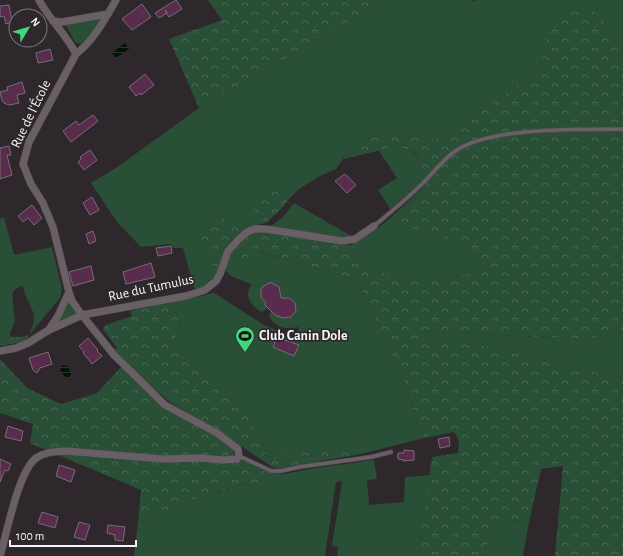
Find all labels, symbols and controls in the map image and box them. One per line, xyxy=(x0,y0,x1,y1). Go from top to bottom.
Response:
north arrow xyxy=(8,8,48,48)
text: N xyxy=(29,16,42,29)
street label: Rue de l'École xyxy=(6,76,53,150)
street label: Rue du Tumulus xyxy=(107,272,195,304)
sports icon: Club Canin Dole xyxy=(234,325,256,353)
place label: Club Canin Dole xyxy=(259,329,348,343)
scale bar xyxy=(10,522,136,548)
text: 100 m xyxy=(16,530,44,542)

